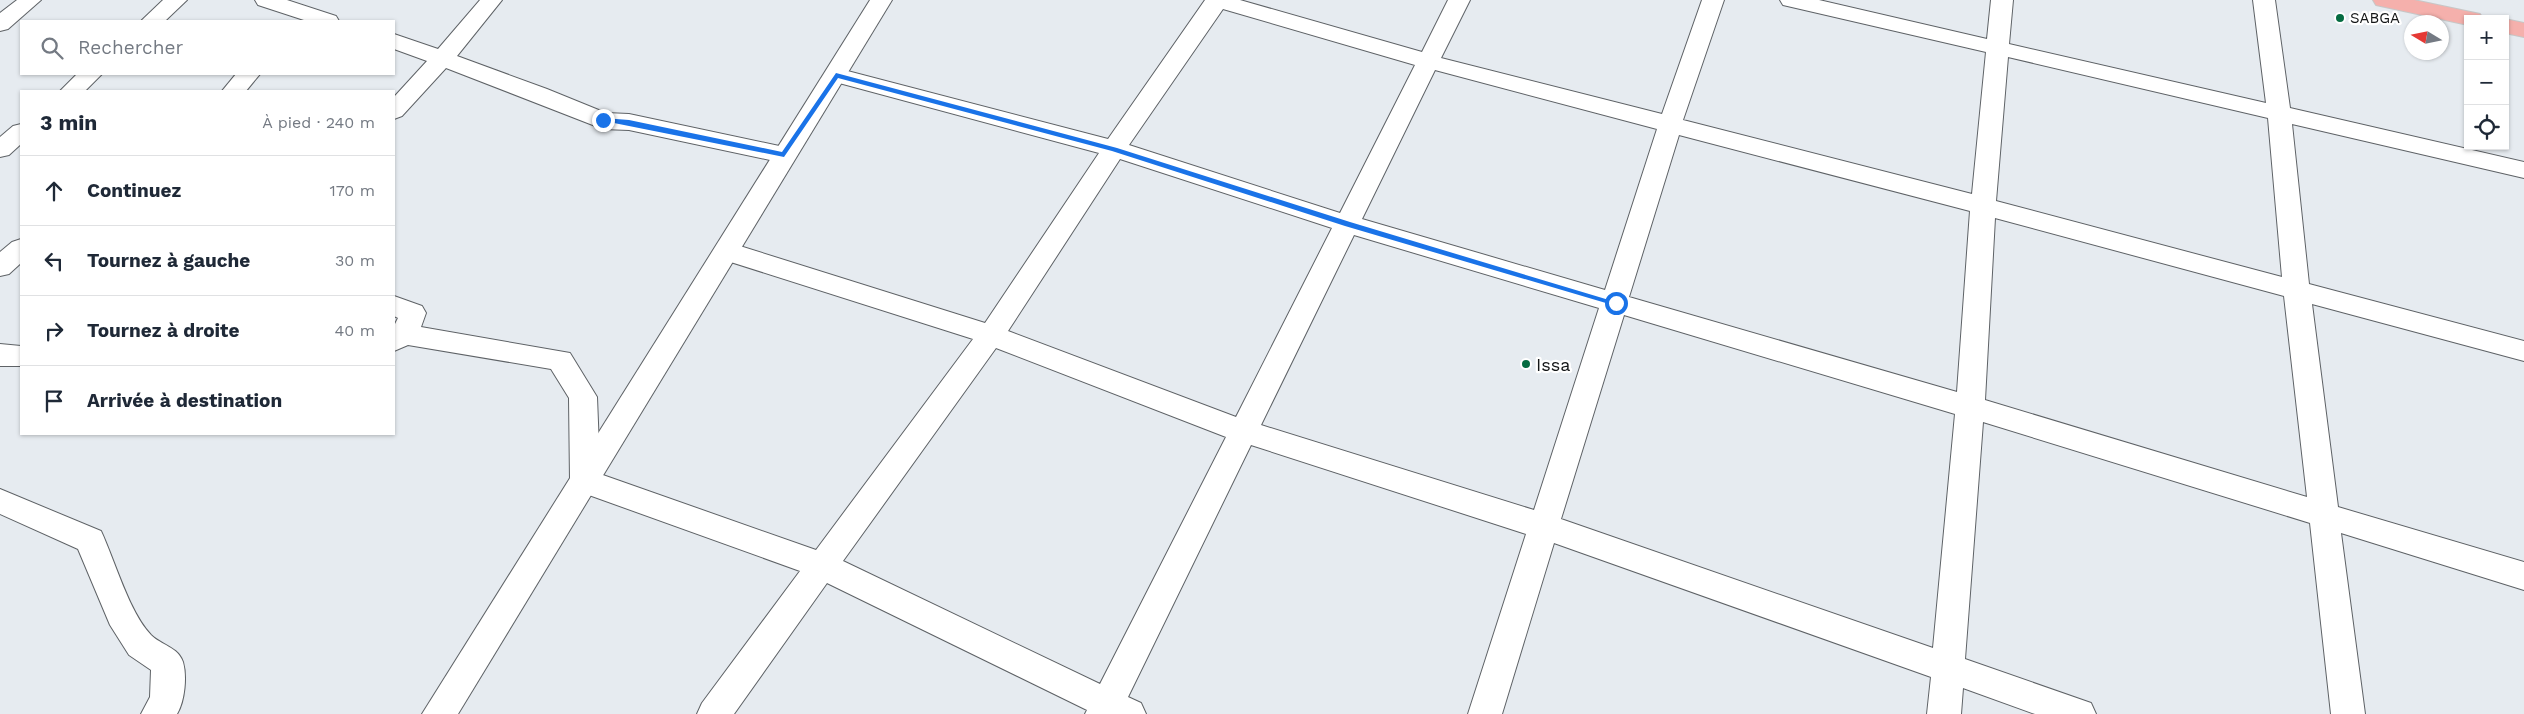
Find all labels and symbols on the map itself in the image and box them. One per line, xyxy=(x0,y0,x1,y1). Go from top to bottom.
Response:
place label: SABGA xyxy=(2350,9,2400,27)
marker: SABGA xyxy=(2334,12,2346,24)
north arrow xyxy=(2404,15,2449,60)
route end xyxy=(592,109,615,132)
route start xyxy=(1605,292,1628,315)
place label: Issa xyxy=(1536,354,1570,375)
marker: Issa xyxy=(1520,358,1532,370)

